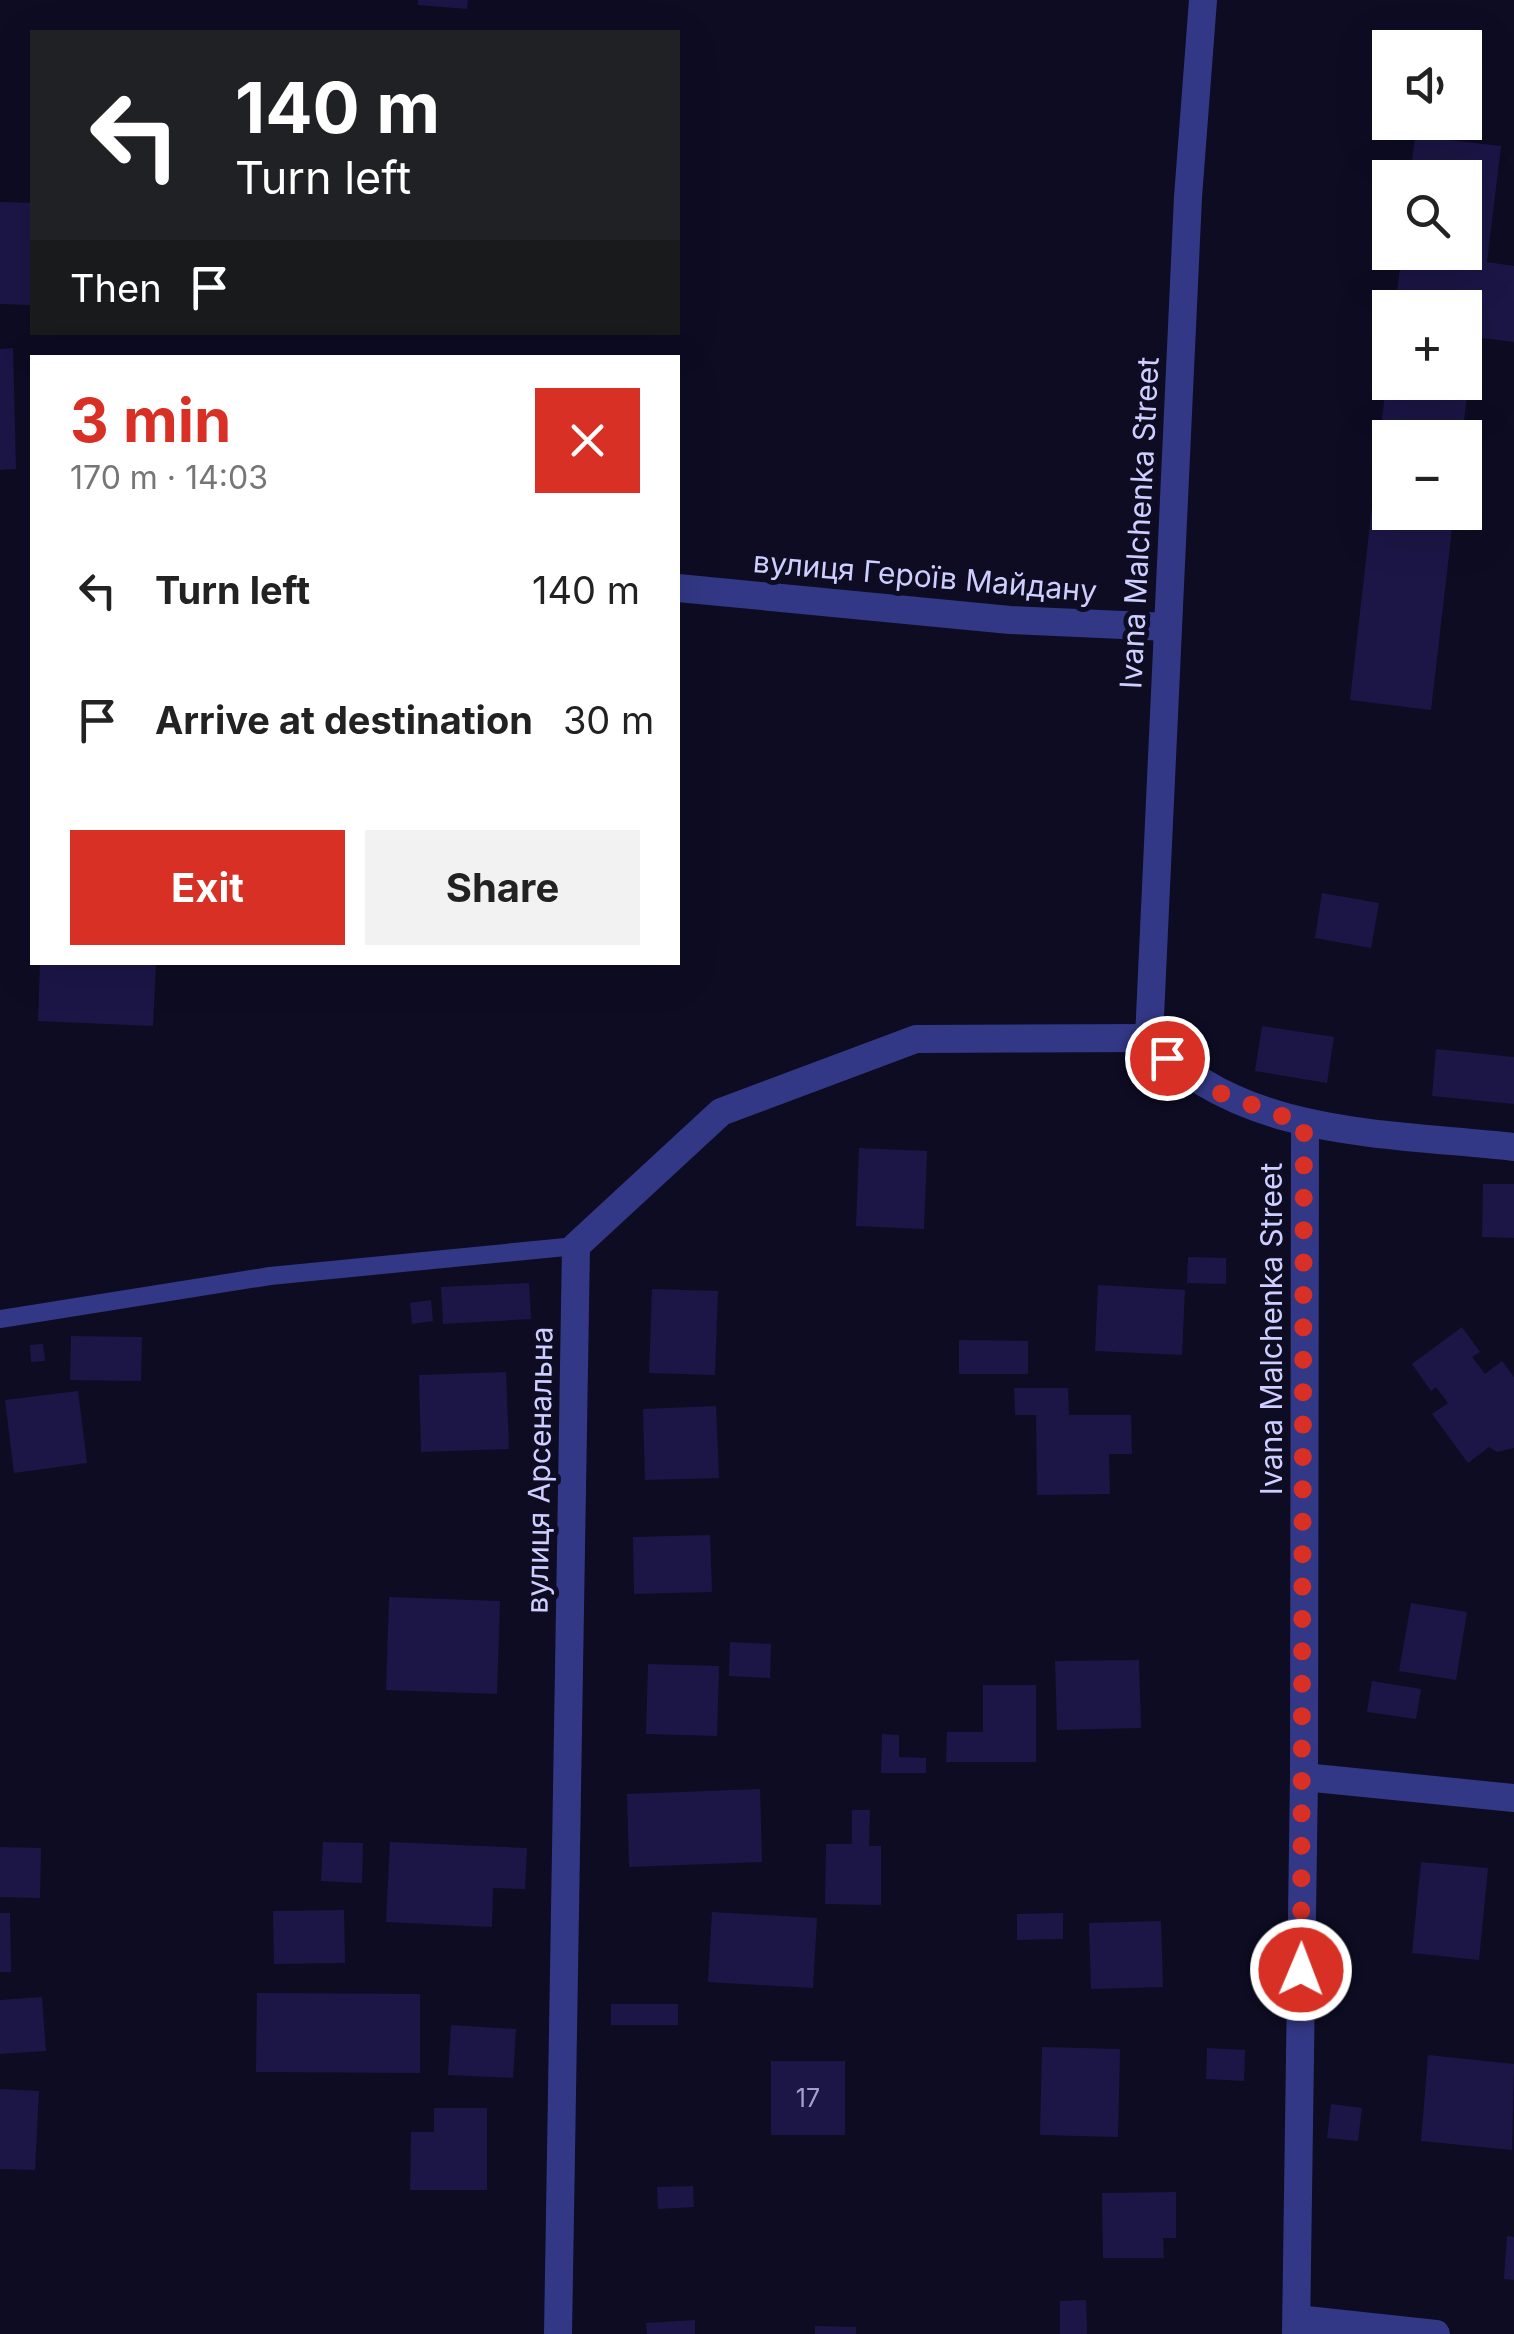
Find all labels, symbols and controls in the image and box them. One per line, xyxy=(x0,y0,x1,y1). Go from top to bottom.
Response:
map controls xyxy=(1372,30,1482,530)
button: sound xyxy=(1372,30,1482,140)
text: 140 m xyxy=(235,65,440,150)
icon: left xyxy=(70,70,200,200)
text: Turn left xyxy=(235,150,411,205)
button: search xyxy=(1372,160,1482,270)
icon: arrive xyxy=(182,260,237,315)
text: Then xyxy=(70,265,162,311)
button: + xyxy=(1372,290,1482,400)
street label: Ivana Malchenka Street xyxy=(1112,356,1166,690)
text: 3 min xyxy=(70,384,231,456)
button: close xyxy=(535,388,640,493)
button: − xyxy=(1372,420,1482,530)
text: 170 m · 14:03 xyxy=(70,458,268,497)
street label: вулиця Героїв Майдану xyxy=(752,543,1099,609)
icon: left xyxy=(70,563,125,618)
text: Turn left xyxy=(155,567,310,613)
text: 140 m xyxy=(532,567,640,613)
icon: arrive xyxy=(70,693,125,748)
text: Arrive at destination xyxy=(155,697,533,743)
text: 30 m xyxy=(563,697,654,743)
button: Exit xyxy=(70,830,345,945)
button: Share xyxy=(365,830,640,945)
pin xyxy=(1125,1016,1210,1101)
icon: arrive xyxy=(1140,1031,1195,1086)
street label: Ivana Malchenka Street xyxy=(1253,1163,1289,1495)
street label: вулиця Арсенальна xyxy=(518,1326,560,1614)
position arrow xyxy=(1249,1918,1353,2022)
house number: 17 xyxy=(796,2083,820,2113)

